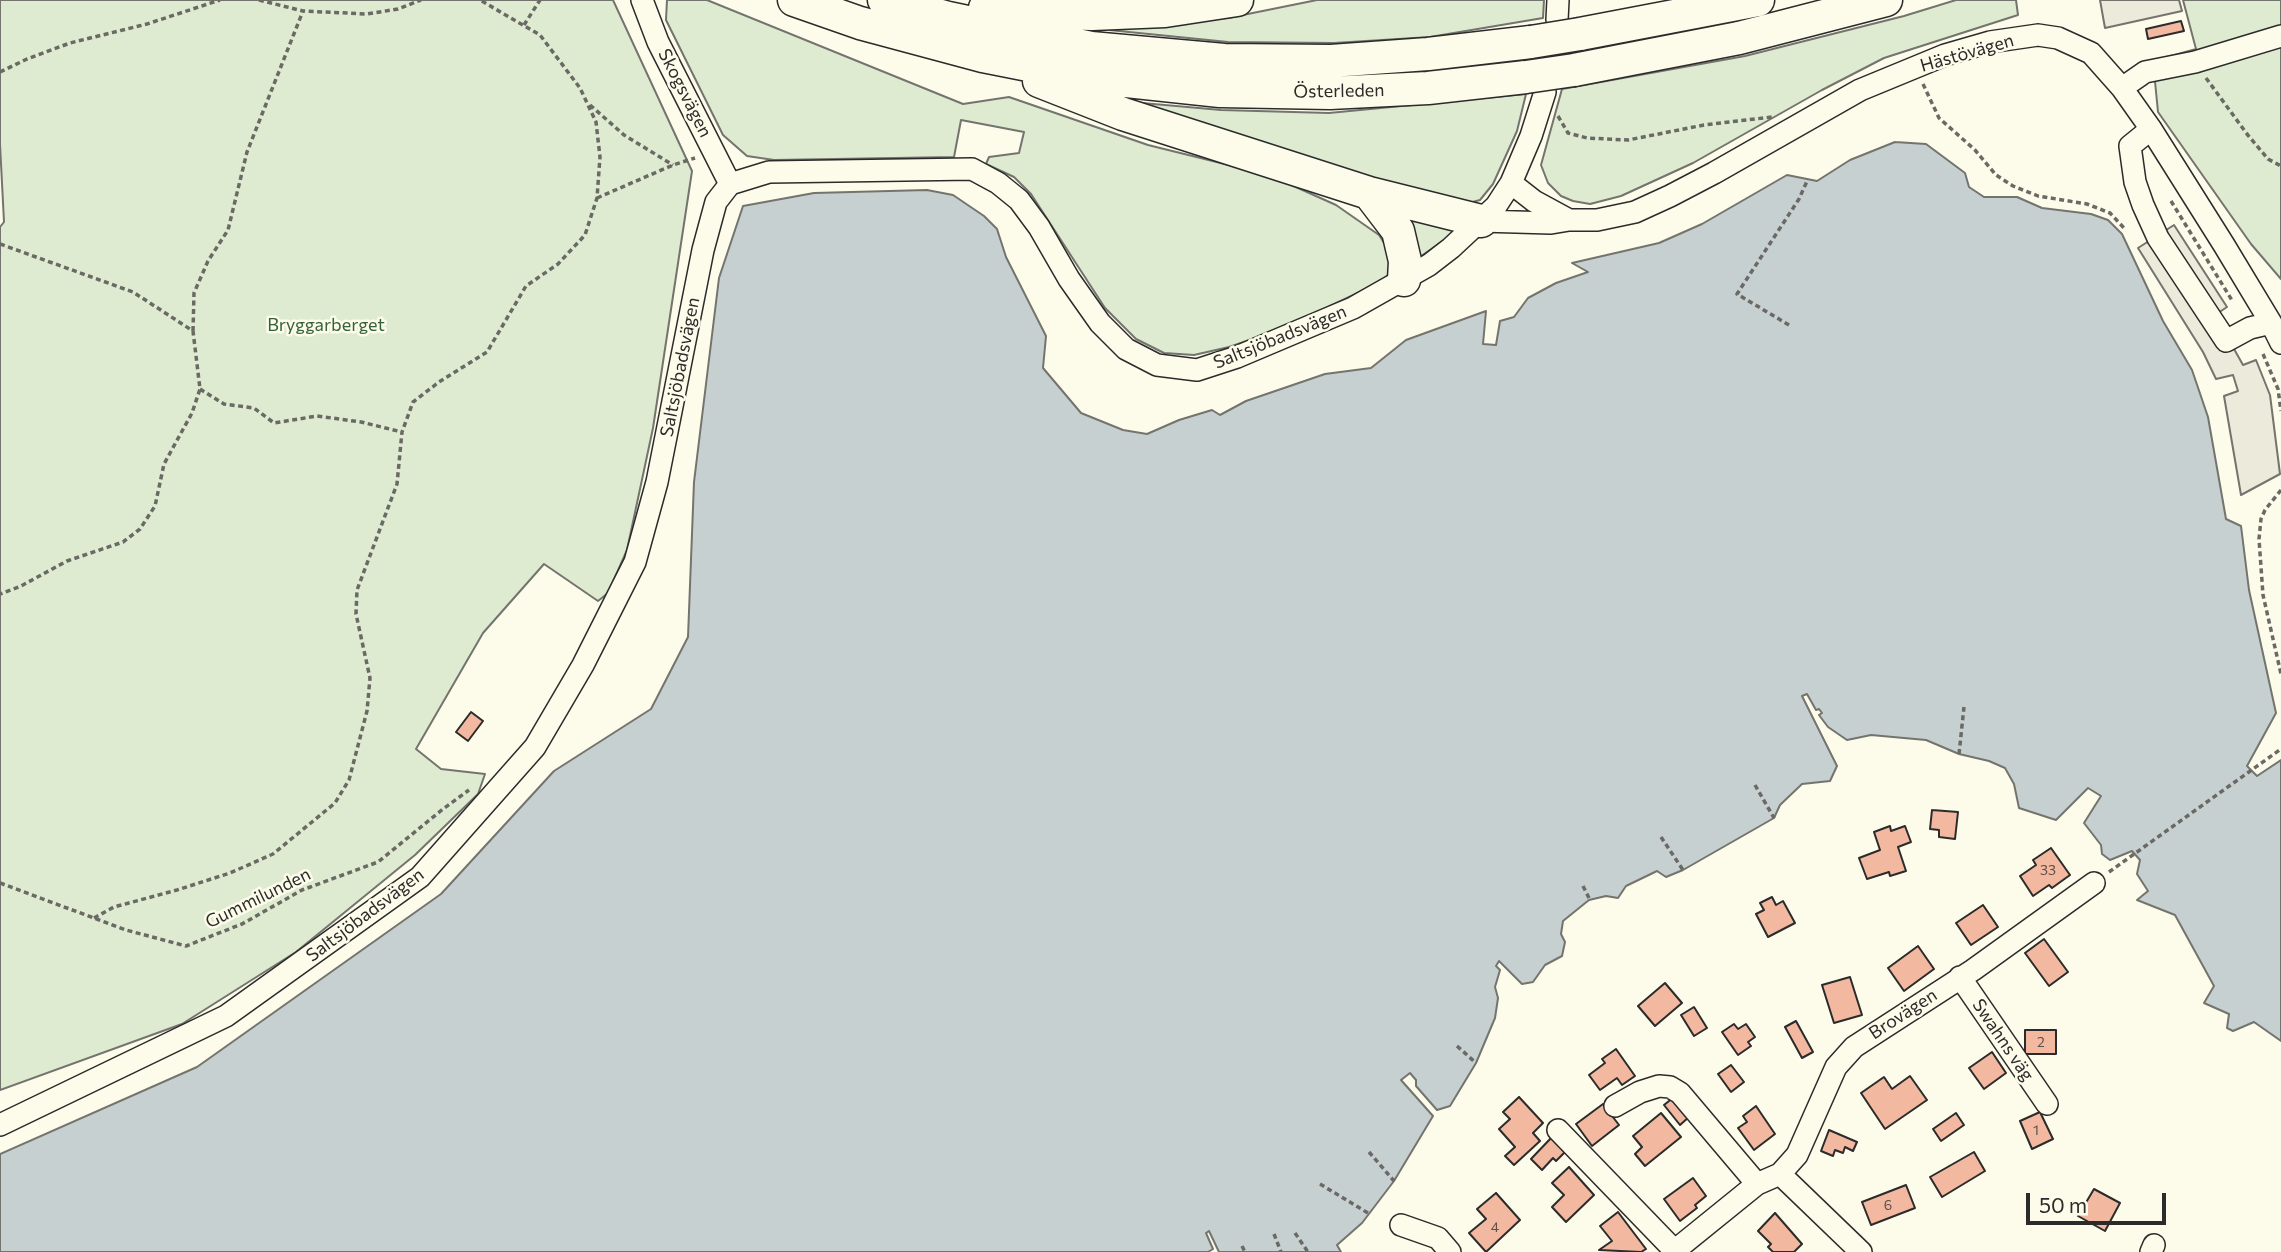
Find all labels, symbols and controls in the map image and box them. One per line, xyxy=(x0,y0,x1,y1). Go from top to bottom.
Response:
street label: Hästövägen xyxy=(1918,29,2016,77)
street label: Skogsvägen xyxy=(654,45,716,141)
street label: Österleden xyxy=(1293,79,1385,103)
street label: Saltsjöbadsvägen xyxy=(656,295,704,439)
street label: Saltsjöbadsvägen xyxy=(1210,300,1350,374)
park label: Bryggarberget xyxy=(267,314,385,336)
house number: 33 xyxy=(2040,862,2056,878)
street label: Gummilunden xyxy=(202,863,314,933)
street label: Saltsjöbadsvägen xyxy=(302,864,428,966)
street label: Brovägen xyxy=(1865,984,1941,1044)
street label: Swahns väg xyxy=(1968,995,2038,1085)
house number: 2 xyxy=(2037,1034,2045,1050)
house number: 1 xyxy=(2033,1122,2039,1138)
scale bar xyxy=(2029,1178,2169,1222)
text: 50 m xyxy=(2039,1192,2087,1217)
house number: 6 xyxy=(1884,1197,1892,1213)
house number: 4 xyxy=(1491,1219,1499,1235)

